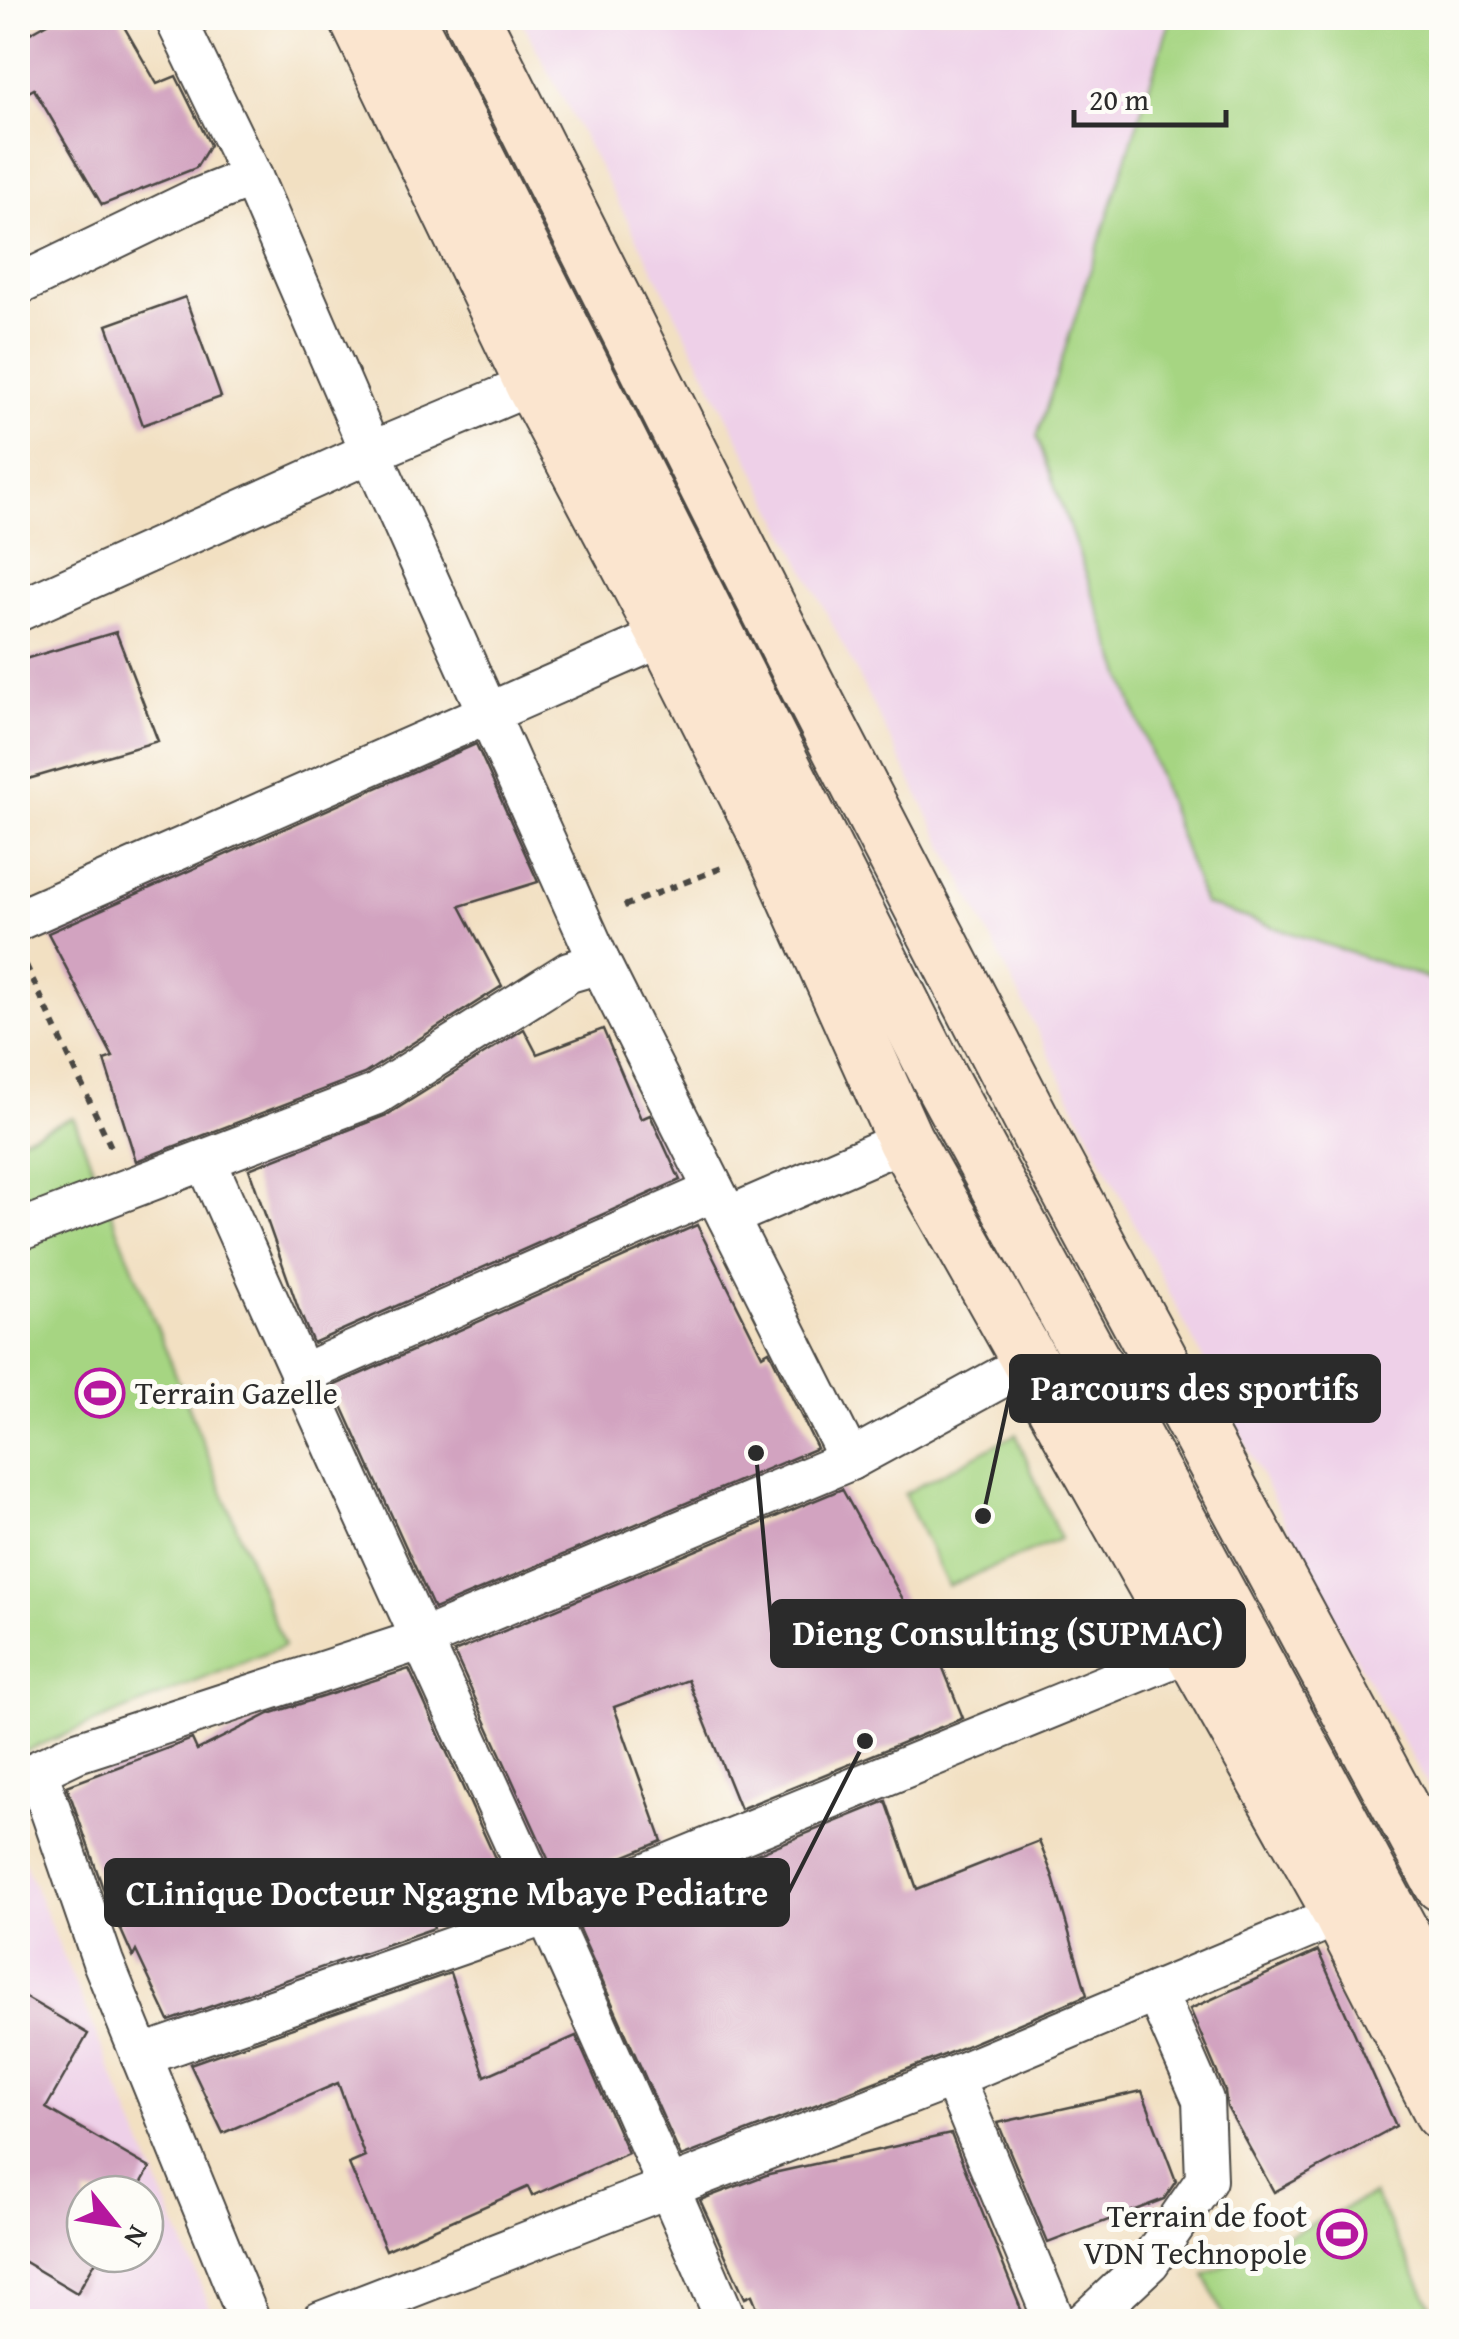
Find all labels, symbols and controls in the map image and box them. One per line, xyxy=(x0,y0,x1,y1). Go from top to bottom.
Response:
scale bar xyxy=(1074,65,1226,127)
text: 20 m xyxy=(1089,77,1149,121)
callout: Parcours des sportifs xyxy=(1011,1356,1379,1421)
text: Parcours des sportifs xyxy=(1031,1362,1359,1413)
sports icon: Terrain Gazelle xyxy=(74,1367,126,1419)
place label: Terrain Gazelle xyxy=(135,1369,338,1416)
callout: Dieng Consulting (SUPMAC) xyxy=(772,1601,1244,1666)
text: Dieng Consulting (SUPMAC) xyxy=(792,1607,1224,1658)
callout: CLinique Docteur Ngagne Mbaye Pediatre xyxy=(106,1860,788,1925)
text: CLinique Docteur Ngagne Mbaye Pediatre xyxy=(126,1867,768,1918)
north arrow xyxy=(65,2174,165,2274)
place label: Terrain de foot VDN Technopole xyxy=(1083,2192,1307,2276)
sports icon: Terrain de foot VDN Technopole xyxy=(1316,2208,1368,2260)
text: N xyxy=(115,2218,160,2255)

